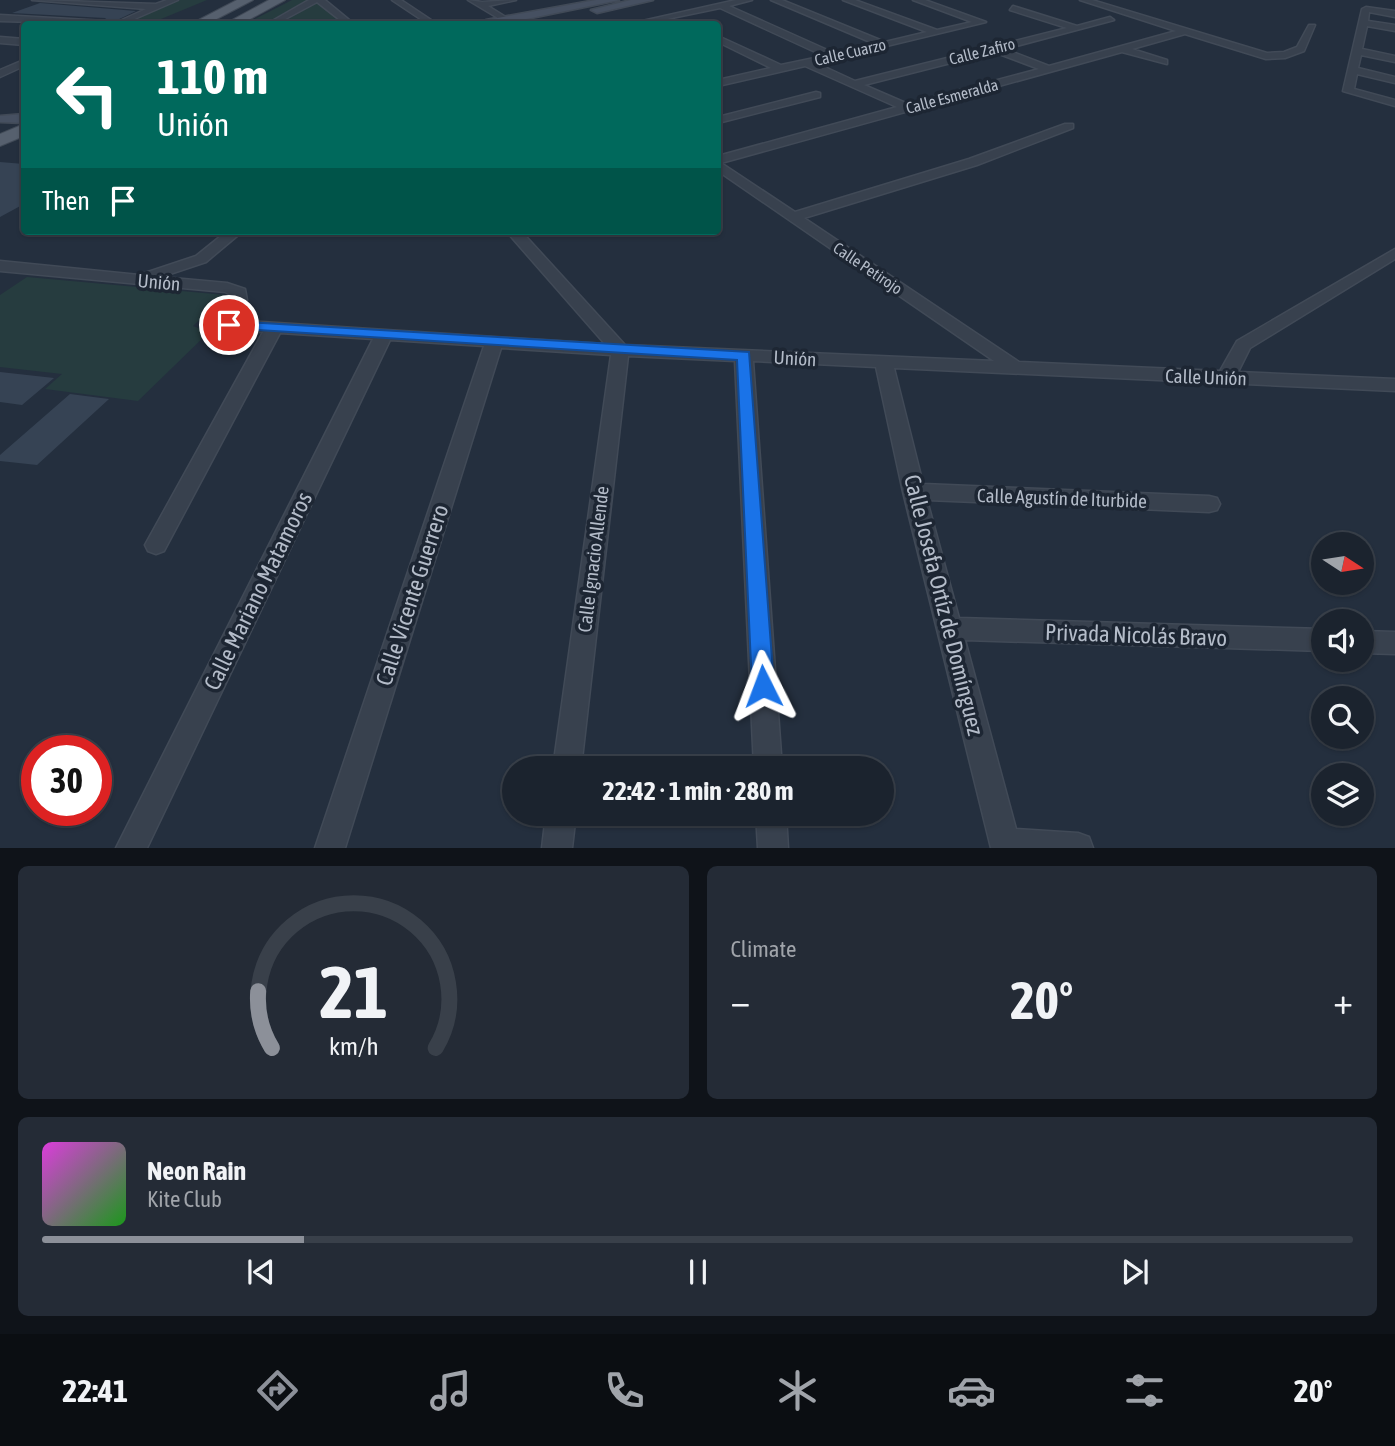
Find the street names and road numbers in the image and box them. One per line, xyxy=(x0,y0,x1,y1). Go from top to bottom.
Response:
street label: Calle Zafiro xyxy=(947,34,1017,68)
street label: Calle Cuarzo xyxy=(813,35,887,69)
street label: Calle Esmeralda xyxy=(904,75,1000,117)
street label: Calle Petirojo xyxy=(830,238,906,298)
street label: Unión xyxy=(137,269,181,295)
street label: Unión xyxy=(773,346,817,370)
street label: Calle Unión xyxy=(1165,365,1247,389)
street label: Calle Josefa Ortíz de Domínguez xyxy=(899,472,989,738)
street label: Calle Agustín de Iturbide xyxy=(977,484,1147,512)
street label: Calle Ignacio Allende xyxy=(573,485,613,633)
street label: Calle Mariano Matamoros xyxy=(199,488,317,694)
street label: Calle Vicente Guerrero xyxy=(370,501,454,689)
street label: Privada Nicolás Bravo xyxy=(1044,619,1228,651)

